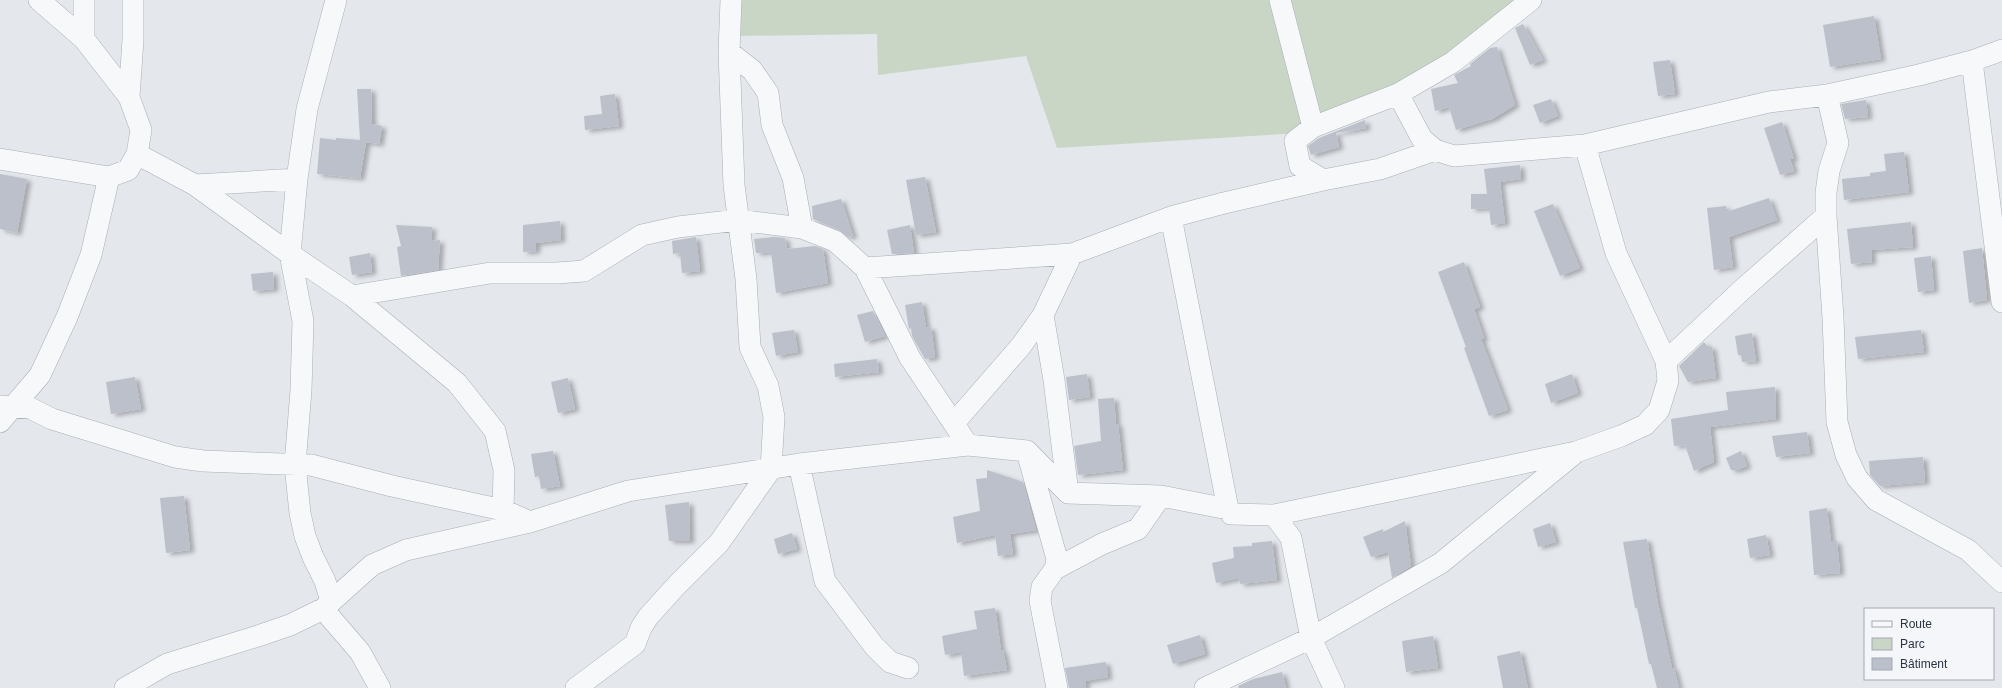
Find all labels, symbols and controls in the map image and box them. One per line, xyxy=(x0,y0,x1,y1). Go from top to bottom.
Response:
legend xyxy=(1864,608,1994,680)
text: Route xyxy=(1900,617,1932,631)
text: Parc xyxy=(1900,637,1925,651)
text: Bâtiment xyxy=(1900,657,1948,671)

